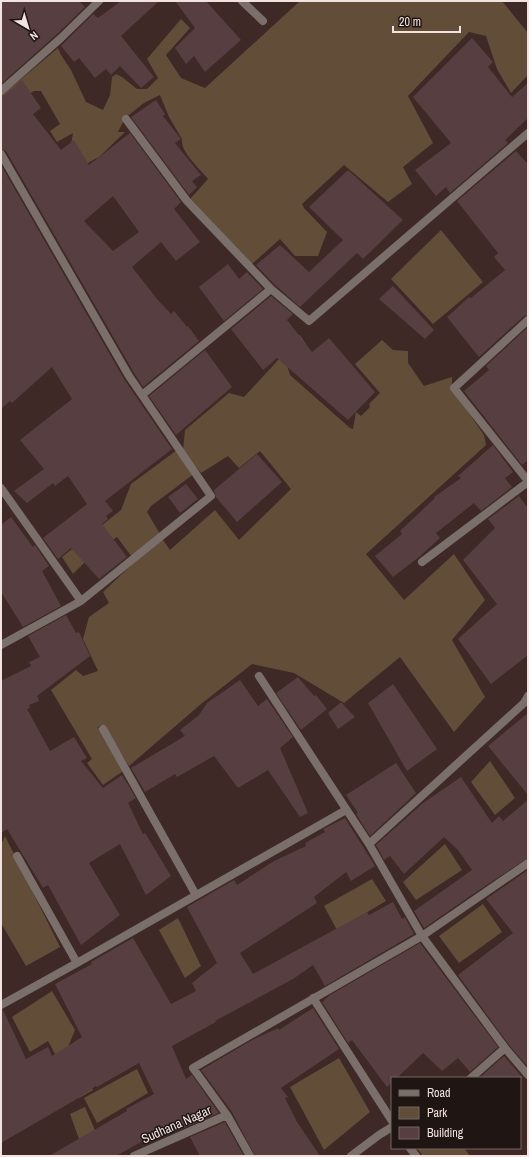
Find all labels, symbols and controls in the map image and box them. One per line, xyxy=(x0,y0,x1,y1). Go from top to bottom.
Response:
north arrow xyxy=(8,8,48,48)
scale bar xyxy=(393,8,460,34)
text: 20 m xyxy=(399,14,421,30)
text: N xyxy=(27,28,41,43)
legend xyxy=(391,1077,521,1149)
text: Road xyxy=(427,1085,451,1101)
street label: Sudhana Nagar xyxy=(139,1101,214,1147)
text: Park xyxy=(427,1105,447,1121)
text: Building xyxy=(427,1125,464,1141)

